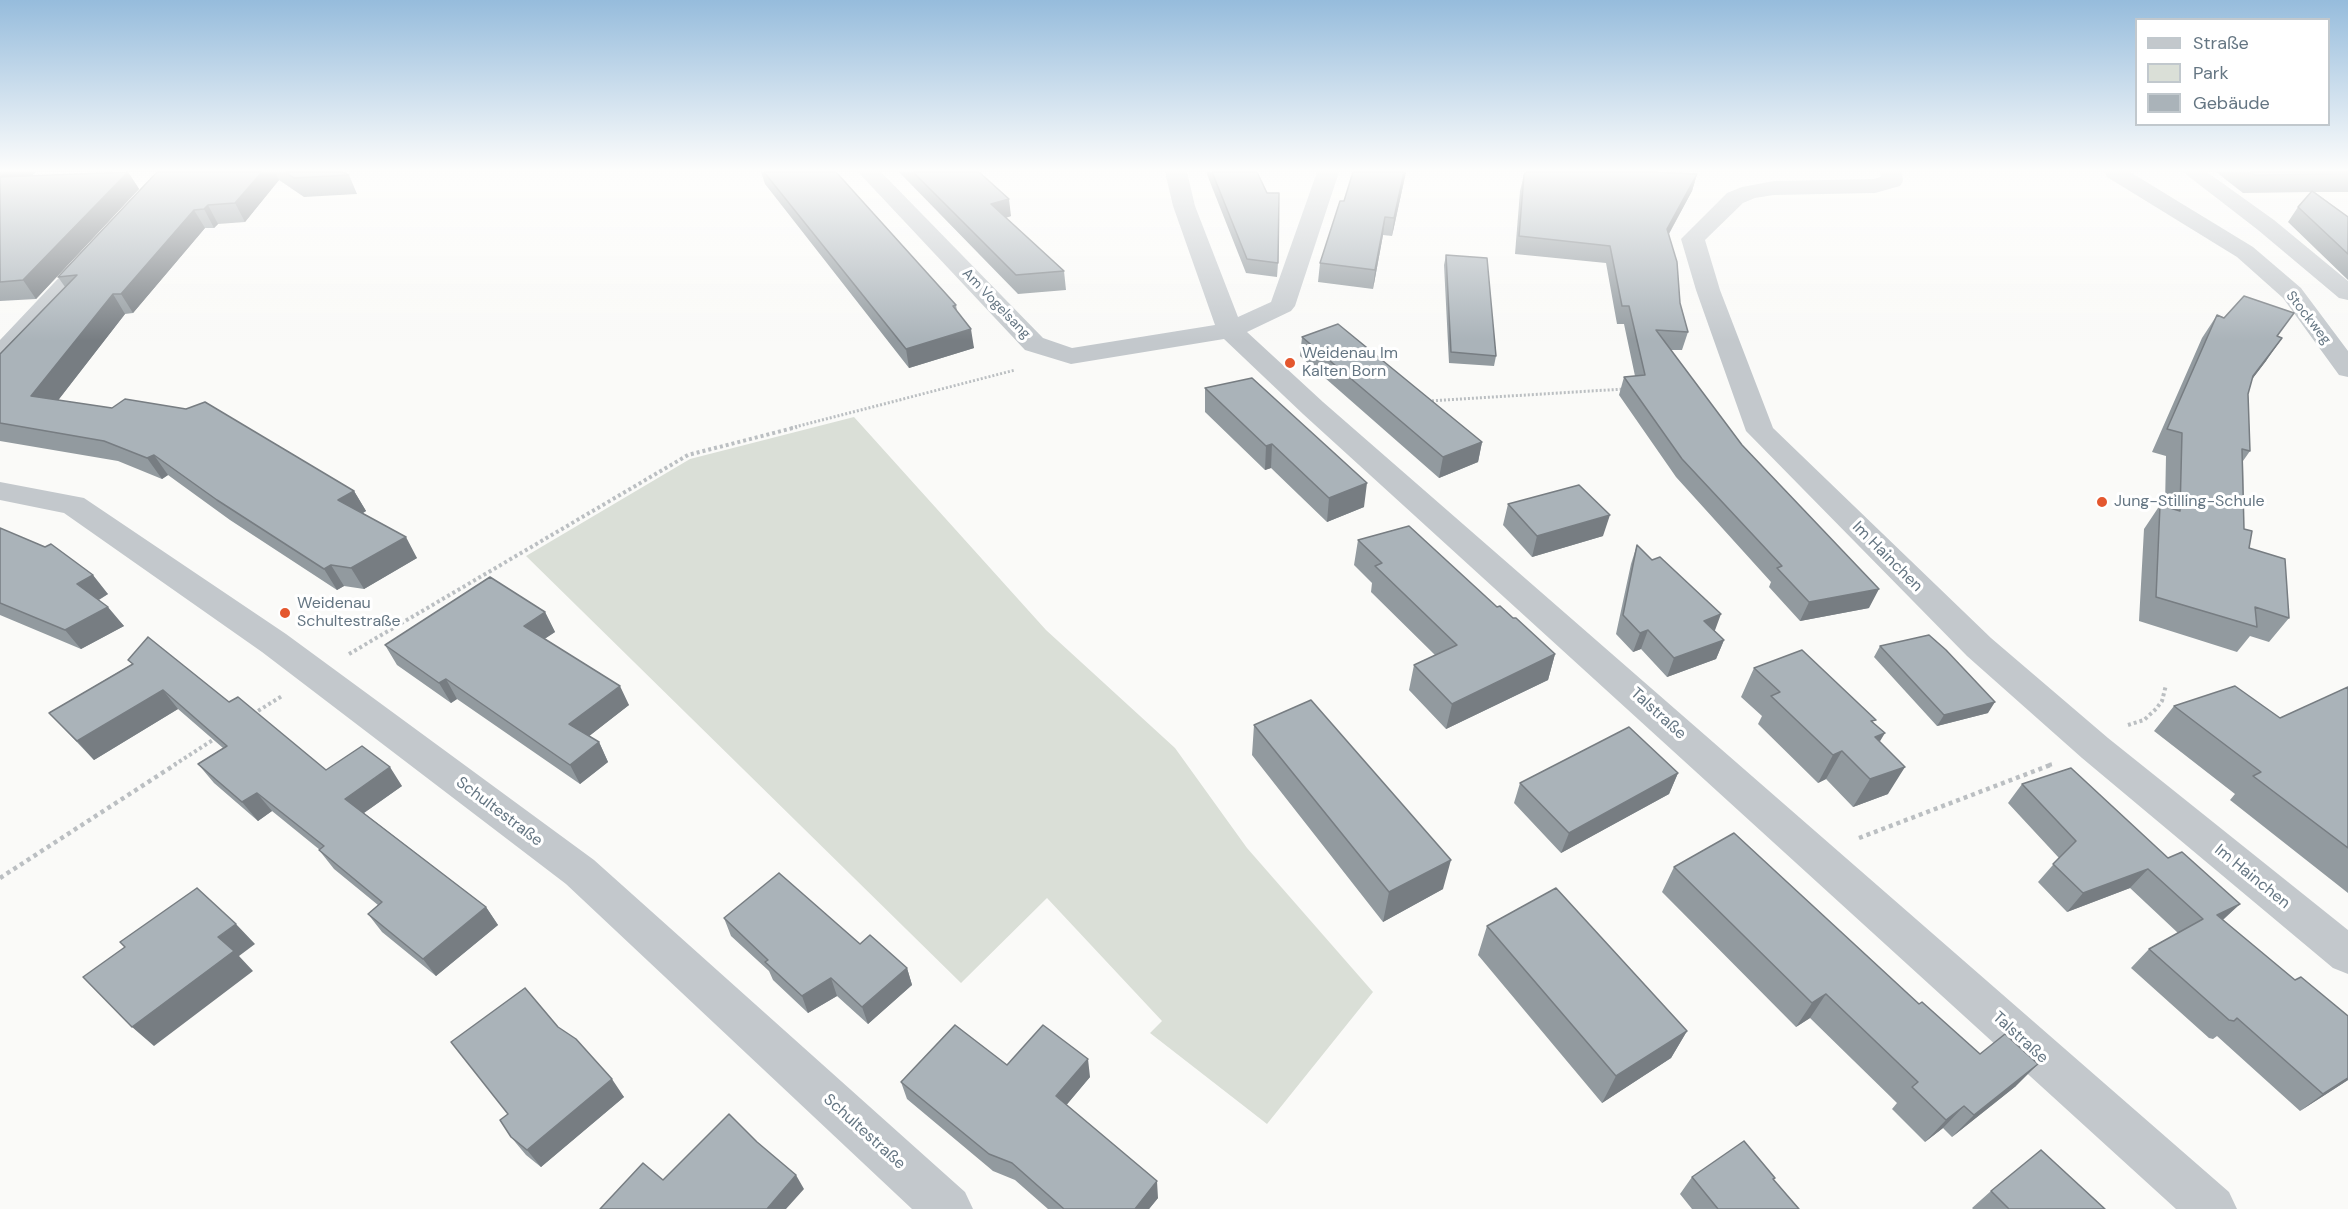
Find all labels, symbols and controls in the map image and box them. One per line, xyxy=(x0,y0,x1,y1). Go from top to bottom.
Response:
legend xyxy=(2135,18,2330,126)
text: Straße xyxy=(2193,31,2249,55)
text: Park xyxy=(2193,61,2229,85)
text: Gebäude xyxy=(2193,91,2270,115)
street label: Am Vogelsang xyxy=(958,265,1034,343)
street label: Stockweg xyxy=(2282,288,2334,348)
place label: Weidenau Im Kalten Born xyxy=(1302,344,1398,382)
marker: Weidenau Im Kalten Born xyxy=(1283,356,1297,370)
place label: Jung-Stilling-Schule xyxy=(2114,492,2265,512)
marker: Jung-Stilling-Schule xyxy=(2095,495,2109,509)
street label: Im Hainchen xyxy=(1848,518,1926,596)
place label: Weidenau Schultestraße xyxy=(297,594,401,632)
marker: Weidenau Schultestraße xyxy=(278,606,292,620)
street label: Talstraße xyxy=(1626,684,1690,744)
street label: Schultestraße xyxy=(452,773,546,851)
street label: Im Hainchen xyxy=(2210,841,2294,913)
street label: Talstraße xyxy=(1988,1008,2052,1068)
street label: Schultestraße xyxy=(819,1090,909,1174)

